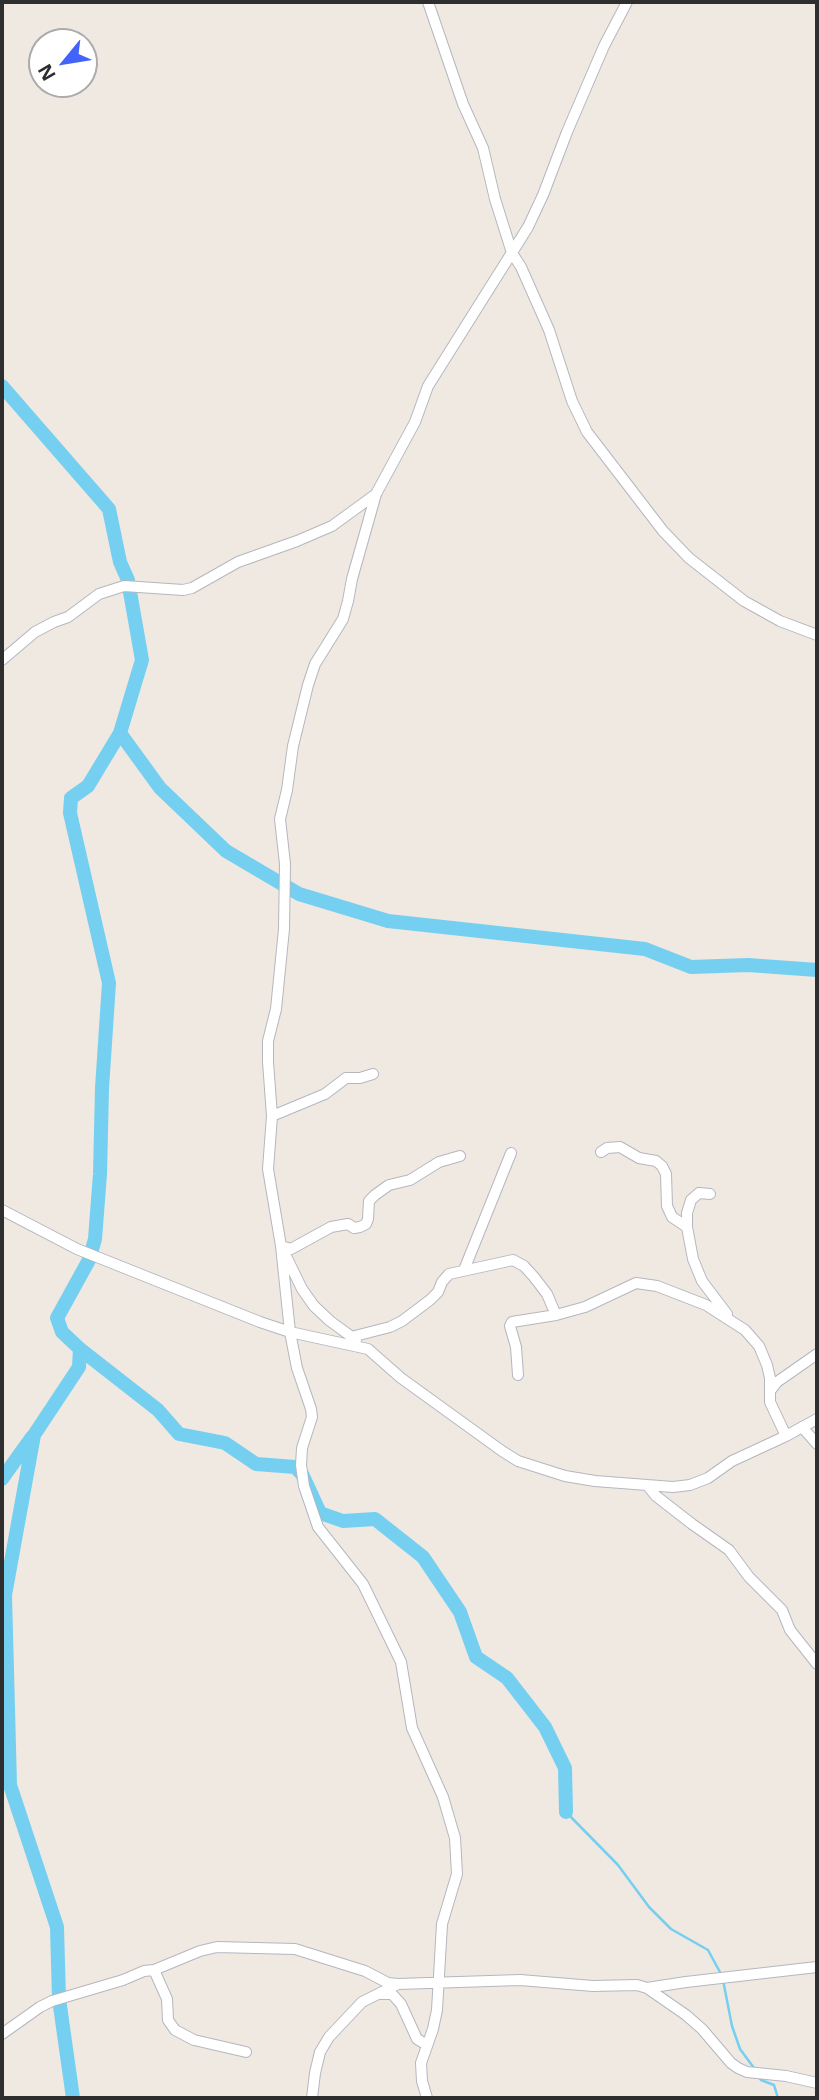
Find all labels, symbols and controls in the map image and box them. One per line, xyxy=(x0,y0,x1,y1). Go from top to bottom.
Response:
north arrow xyxy=(28,28,98,98)
text: N xyxy=(31,59,62,86)

